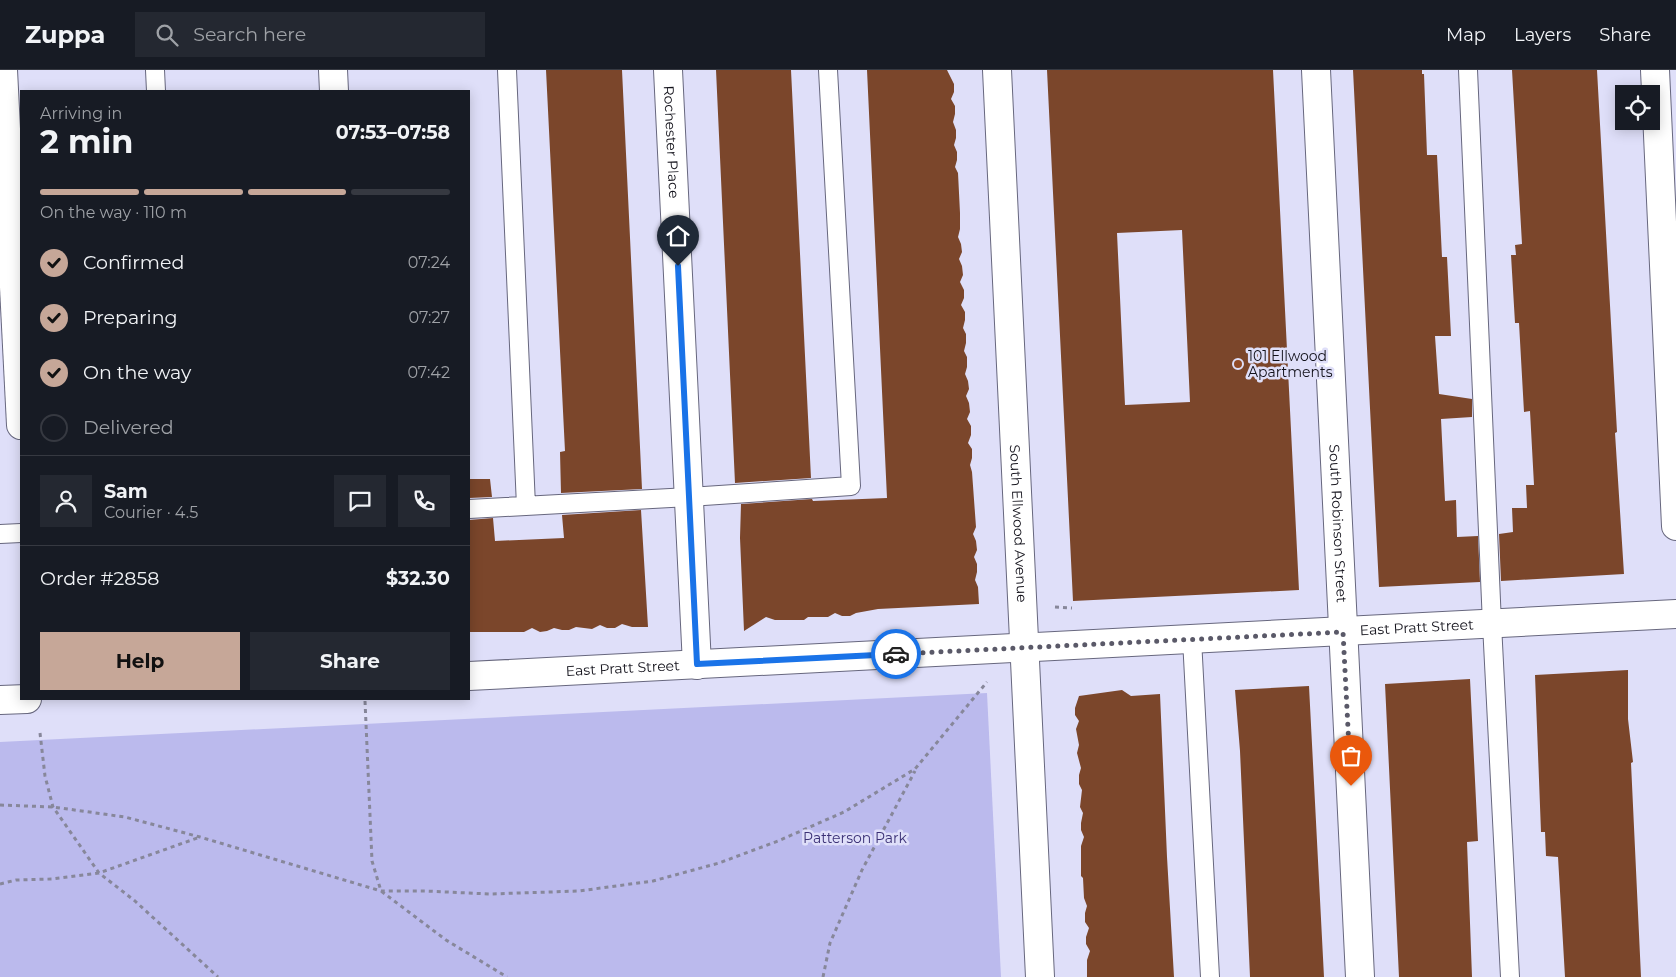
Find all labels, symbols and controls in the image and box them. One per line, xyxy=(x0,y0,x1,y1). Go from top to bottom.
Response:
search box xyxy=(135,12,485,57)
text: Zuppa xyxy=(25,20,105,49)
icon: search xyxy=(153,21,181,49)
text: Search here xyxy=(193,23,306,46)
text: Map xyxy=(1446,24,1486,46)
text: Layers xyxy=(1514,24,1571,46)
text: Share xyxy=(1599,24,1651,46)
street label: Rochester Place xyxy=(660,85,683,199)
map controls xyxy=(1615,85,1660,130)
button: locate xyxy=(1615,85,1660,130)
text: Arriving in xyxy=(40,104,122,123)
text: 07:53–07:58 xyxy=(336,121,450,144)
text: 2 min xyxy=(40,122,133,161)
text: On the way · 110 m xyxy=(40,203,187,222)
pin xyxy=(657,215,699,266)
icon: home xyxy=(664,222,692,250)
icon: check xyxy=(40,249,68,277)
text: Confirmed xyxy=(83,251,184,274)
text: 07:24 xyxy=(408,253,450,272)
icon: check xyxy=(40,304,68,332)
text: Preparing xyxy=(83,306,178,329)
text: 07:27 xyxy=(409,308,450,327)
place label: 101 Ellwood Apartments xyxy=(1248,347,1333,381)
marker: 101 Ellwood Apartments xyxy=(1232,358,1244,370)
icon: check xyxy=(40,359,68,387)
text: On the way xyxy=(83,361,191,384)
text: 07:42 xyxy=(407,363,450,382)
text: Delivered xyxy=(83,416,174,439)
street label: South Ellwood Avenue xyxy=(1006,444,1031,603)
street label: South Robinson Street xyxy=(1325,444,1351,603)
button: person xyxy=(40,475,92,527)
button: chat xyxy=(334,475,386,527)
button: phone xyxy=(398,475,450,527)
text: Sam xyxy=(104,480,148,503)
text: Courier · 4.5 xyxy=(104,503,198,522)
text: Order #2858 xyxy=(40,567,159,590)
text: $32.30 xyxy=(386,567,450,590)
street label: East Pratt Street xyxy=(1359,615,1474,639)
courier xyxy=(871,629,921,679)
button: Help xyxy=(40,632,240,690)
button: Share xyxy=(250,632,450,690)
icon: car xyxy=(882,640,910,668)
street label: East Pratt Street xyxy=(565,656,681,680)
pin xyxy=(1330,735,1372,786)
icon: bag xyxy=(1337,742,1365,770)
park label: Patterson Park xyxy=(803,829,908,847)

